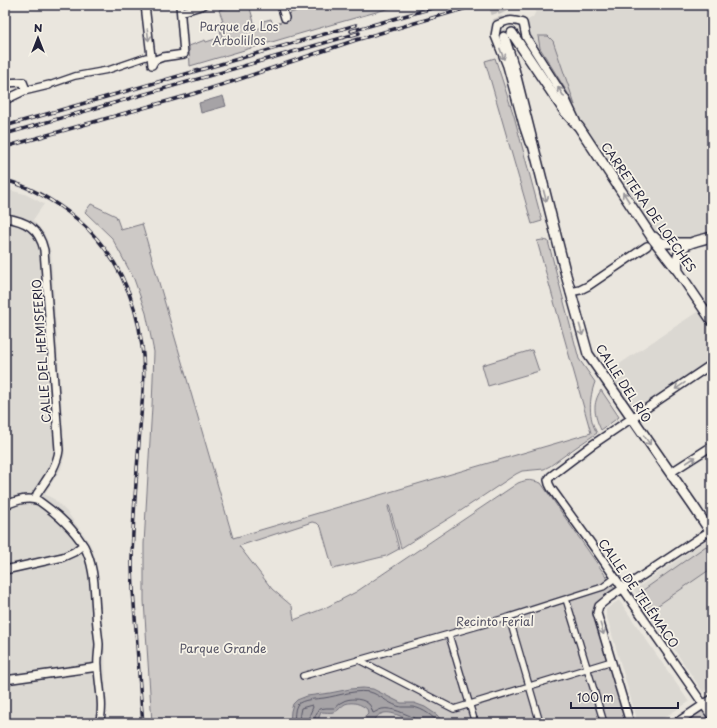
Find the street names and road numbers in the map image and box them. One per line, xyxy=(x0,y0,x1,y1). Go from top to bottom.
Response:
street label: CARRETERA DE LOECHES xyxy=(597,138,701,276)
street label: CALLE DEL HEMISFERIO xyxy=(27,278,55,424)
street label: CALLE DEL RÍO xyxy=(592,340,656,426)
street label: CALLE DE TELÉMACO xyxy=(594,535,684,651)

